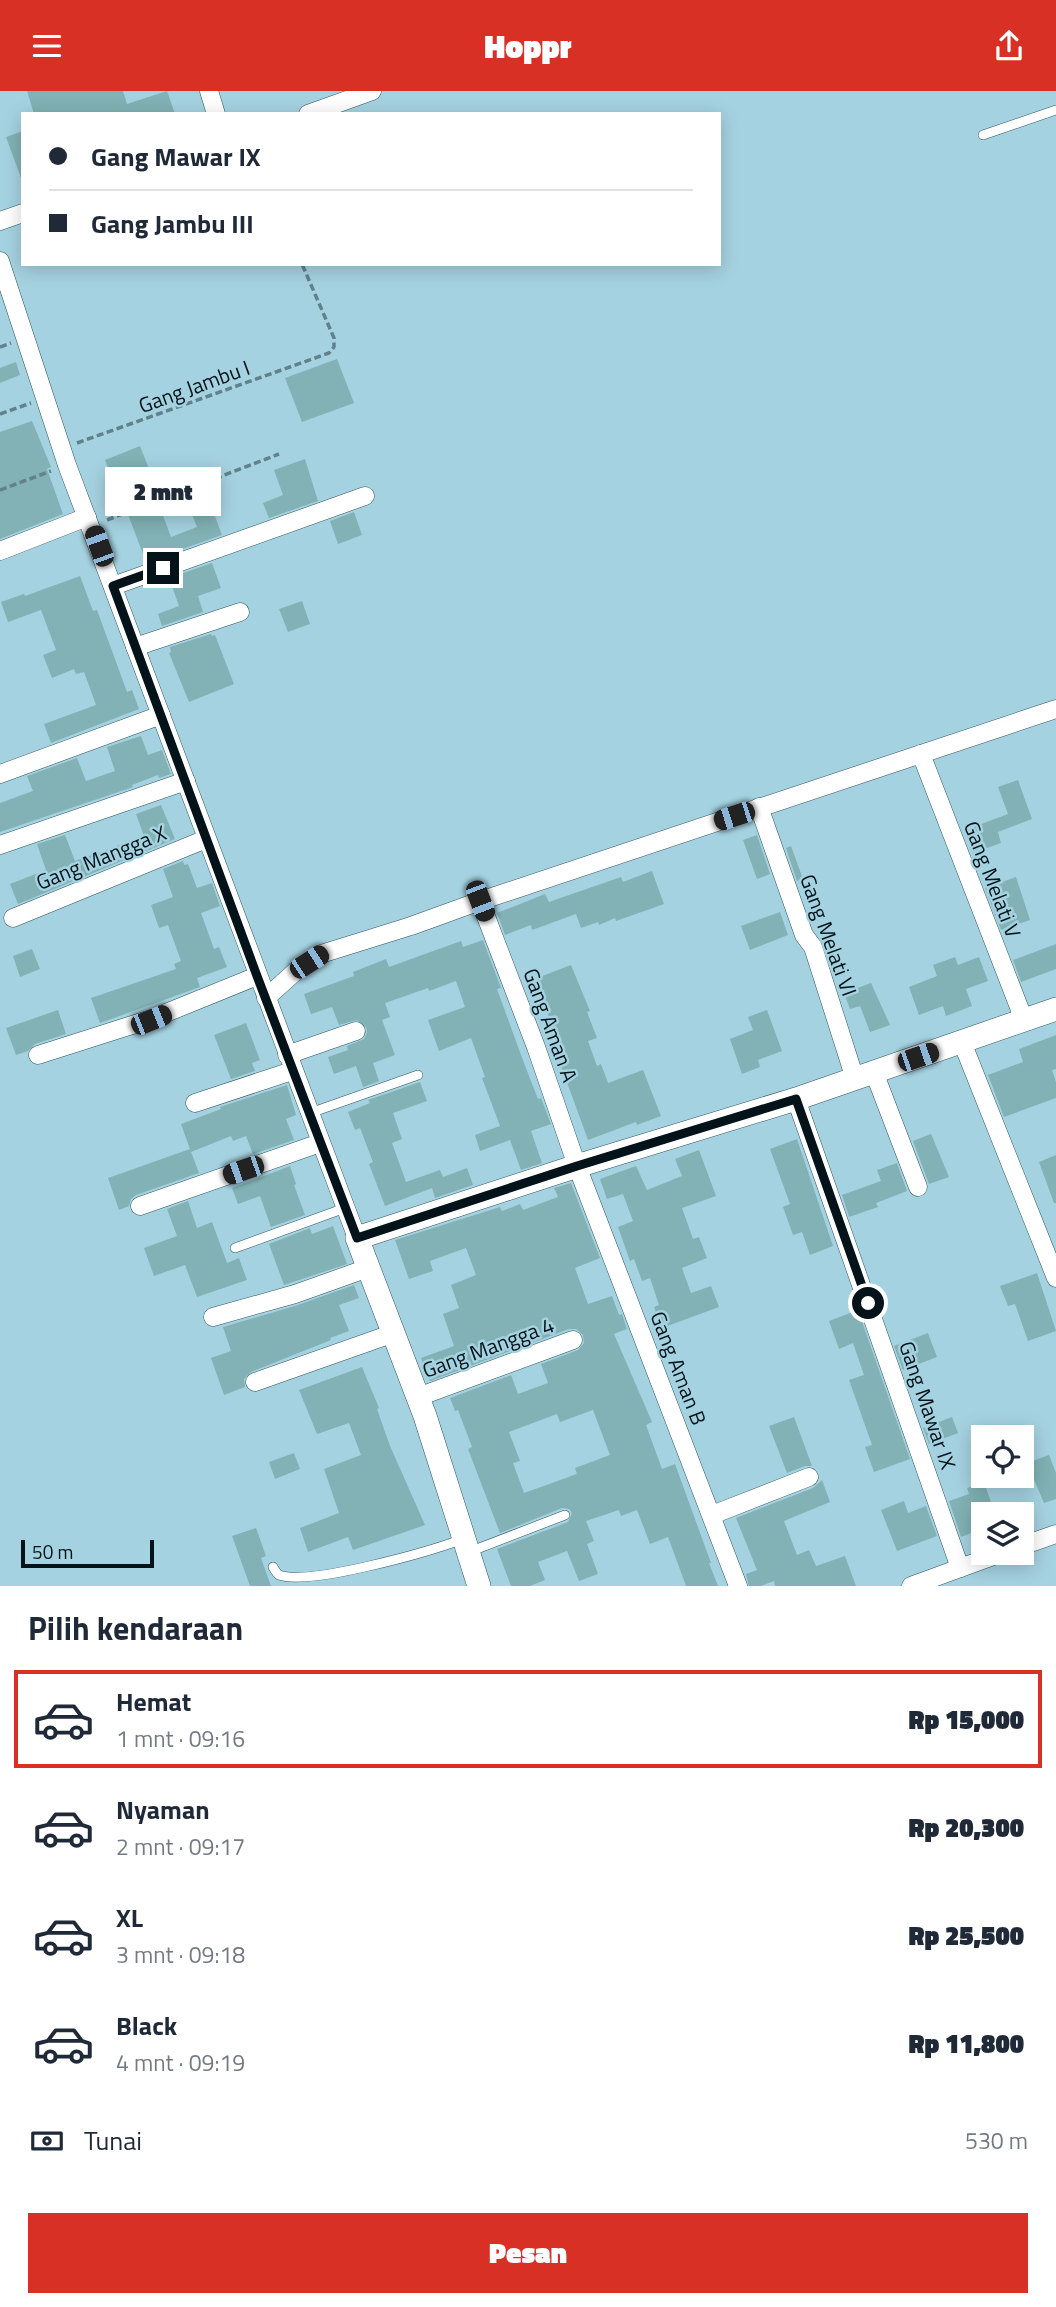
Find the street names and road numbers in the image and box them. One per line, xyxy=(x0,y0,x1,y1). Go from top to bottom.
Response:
street label: Gang Jambu I xyxy=(134,351,254,421)
street label: Gang Mangga X xyxy=(31,816,171,898)
street label: Gang Melati V xyxy=(956,816,1030,942)
street label: Gang Melati VI xyxy=(792,870,866,1000)
street label: Gang Aman A xyxy=(516,964,587,1087)
street label: Gang Aman B xyxy=(643,1306,715,1430)
street label: Gang Mangga 4 xyxy=(418,1308,558,1386)
street label: Gang Mawar IX xyxy=(891,1337,965,1474)

